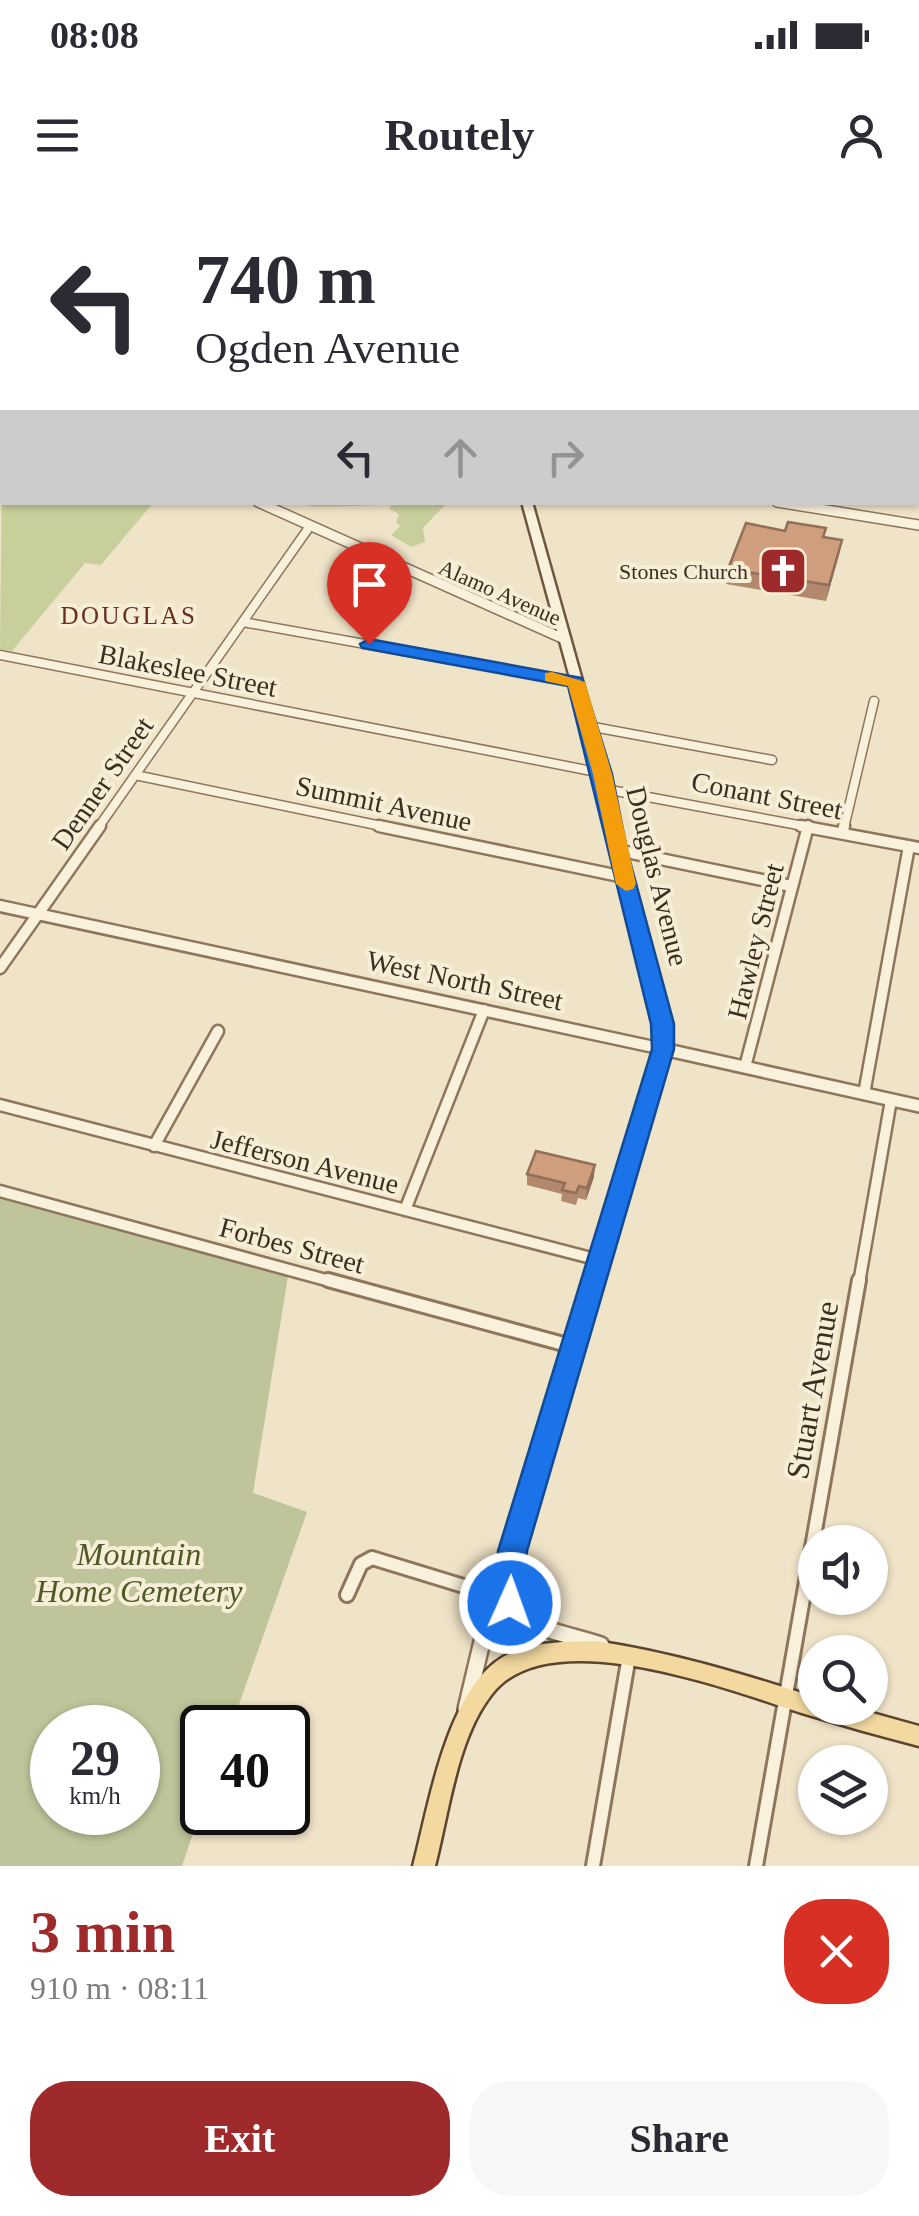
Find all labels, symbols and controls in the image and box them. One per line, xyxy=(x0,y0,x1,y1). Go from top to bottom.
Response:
text: 08:08 xyxy=(50,14,139,56)
icon: menu xyxy=(30,108,85,163)
icon: person xyxy=(834,108,889,163)
text: Routely xyxy=(385,110,535,160)
icon: left xyxy=(30,240,160,370)
text: 740 m xyxy=(195,241,376,318)
text: Ogden Avenue xyxy=(195,323,460,373)
icon: left xyxy=(328,430,383,485)
icon: ahead xyxy=(433,430,488,485)
icon: right xyxy=(538,430,593,485)
pin xyxy=(327,542,412,645)
church icon: Stones Church xyxy=(757,545,809,597)
street label: Alamo Avenue xyxy=(435,554,565,631)
icon: arrive xyxy=(342,557,397,612)
place label: Stones Church xyxy=(619,559,748,584)
district label: DOUGLAS xyxy=(61,602,197,629)
street label: Blakeslee Street xyxy=(96,638,280,703)
street label: Denner Street xyxy=(45,711,160,856)
street label: Conant Street xyxy=(689,766,845,825)
street label: Summit Avenue xyxy=(293,770,475,837)
street label: Douglas Avenue xyxy=(620,783,695,969)
street label: Hawley Street xyxy=(721,860,790,1022)
street label: West North Street xyxy=(364,945,566,1016)
street label: Jefferson Avenue xyxy=(208,1123,402,1200)
street label: Forbes Street xyxy=(216,1211,368,1280)
street label: Stuart Avenue xyxy=(779,1298,845,1482)
map controls xyxy=(798,1525,888,1835)
button: sound xyxy=(798,1525,888,1615)
park label: Mountain Home Cemetery xyxy=(34,1536,243,1609)
position arrow xyxy=(458,1551,562,1655)
button: search xyxy=(798,1635,888,1725)
speed limit sign: 40 xyxy=(180,1705,310,1835)
text: 29 xyxy=(70,1730,120,1786)
button: layers xyxy=(798,1745,888,1835)
text: km/h xyxy=(69,1782,121,1809)
text: 3 min xyxy=(30,1899,175,1965)
button: close xyxy=(784,1899,889,2004)
text: 910 m · 08:11 xyxy=(30,1970,209,2006)
button: Exit xyxy=(30,2081,450,2196)
button: Share xyxy=(470,2081,889,2196)

